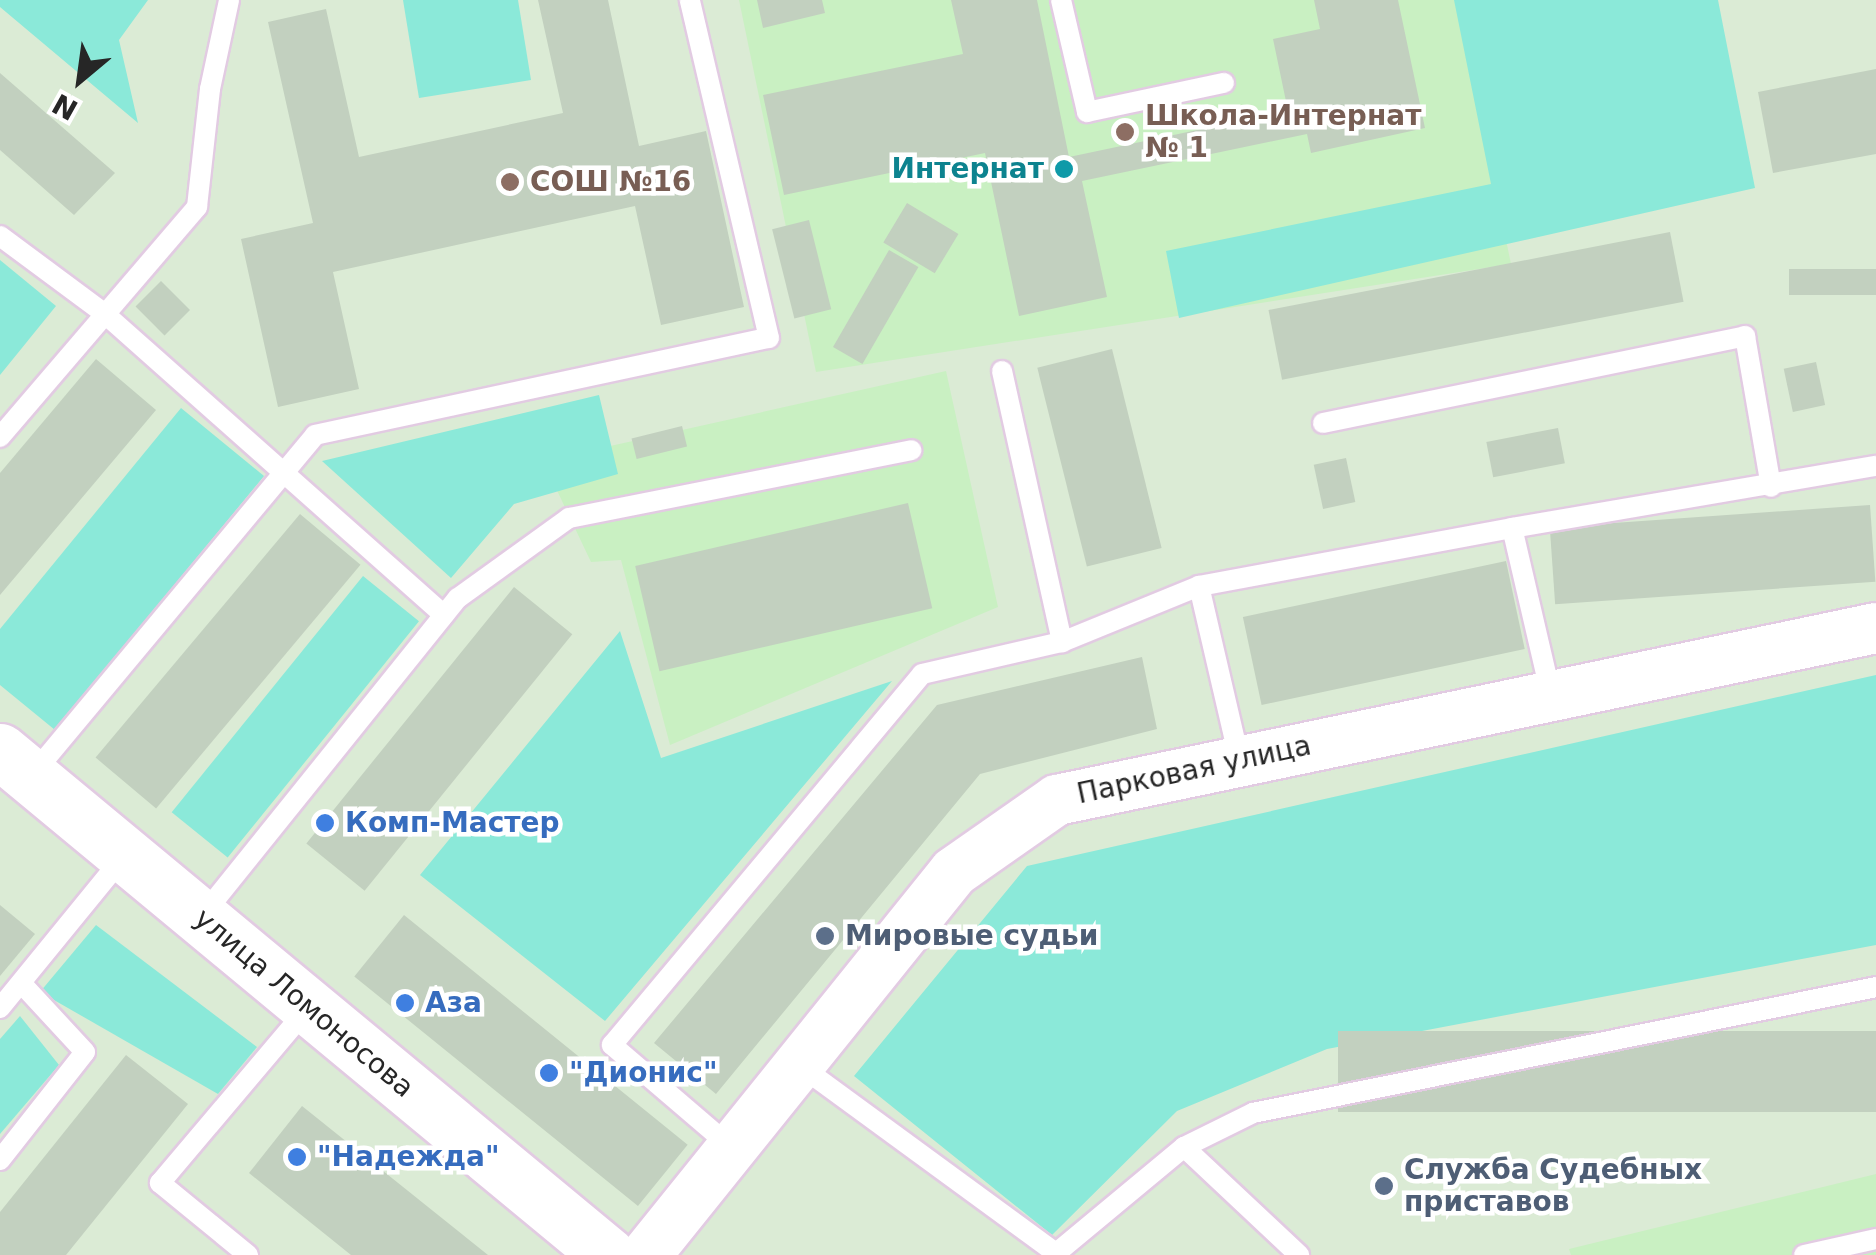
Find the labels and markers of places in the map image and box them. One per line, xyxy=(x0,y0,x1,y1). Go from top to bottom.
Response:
place label: Школа-Интернат № 1 xyxy=(1145,99,1421,165)
marker: Школа-Интернат № 1 xyxy=(1114,121,1136,143)
place label: Интернат xyxy=(891,152,1044,186)
marker: Интернат xyxy=(1053,158,1075,180)
place label: СОШ №16 xyxy=(530,165,691,199)
marker: СОШ №16 xyxy=(499,171,521,193)
place label: Комп-Мастер xyxy=(345,806,560,840)
marker: Комп-Мастер xyxy=(314,812,336,834)
place label: Мировые судьи xyxy=(845,919,1098,953)
marker: Мировые судьи xyxy=(814,925,836,947)
place label: Аза xyxy=(425,986,482,1020)
marker: Аза xyxy=(394,992,416,1014)
place label: "Дионис" xyxy=(569,1056,718,1090)
marker: "Дионис" xyxy=(538,1062,560,1084)
place label: "Надежда" xyxy=(317,1140,499,1174)
marker: "Надежда" xyxy=(286,1146,308,1168)
place label: Служба Судебных приставов xyxy=(1404,1153,1702,1219)
marker: Служба Судебных приставов xyxy=(1373,1175,1395,1197)

